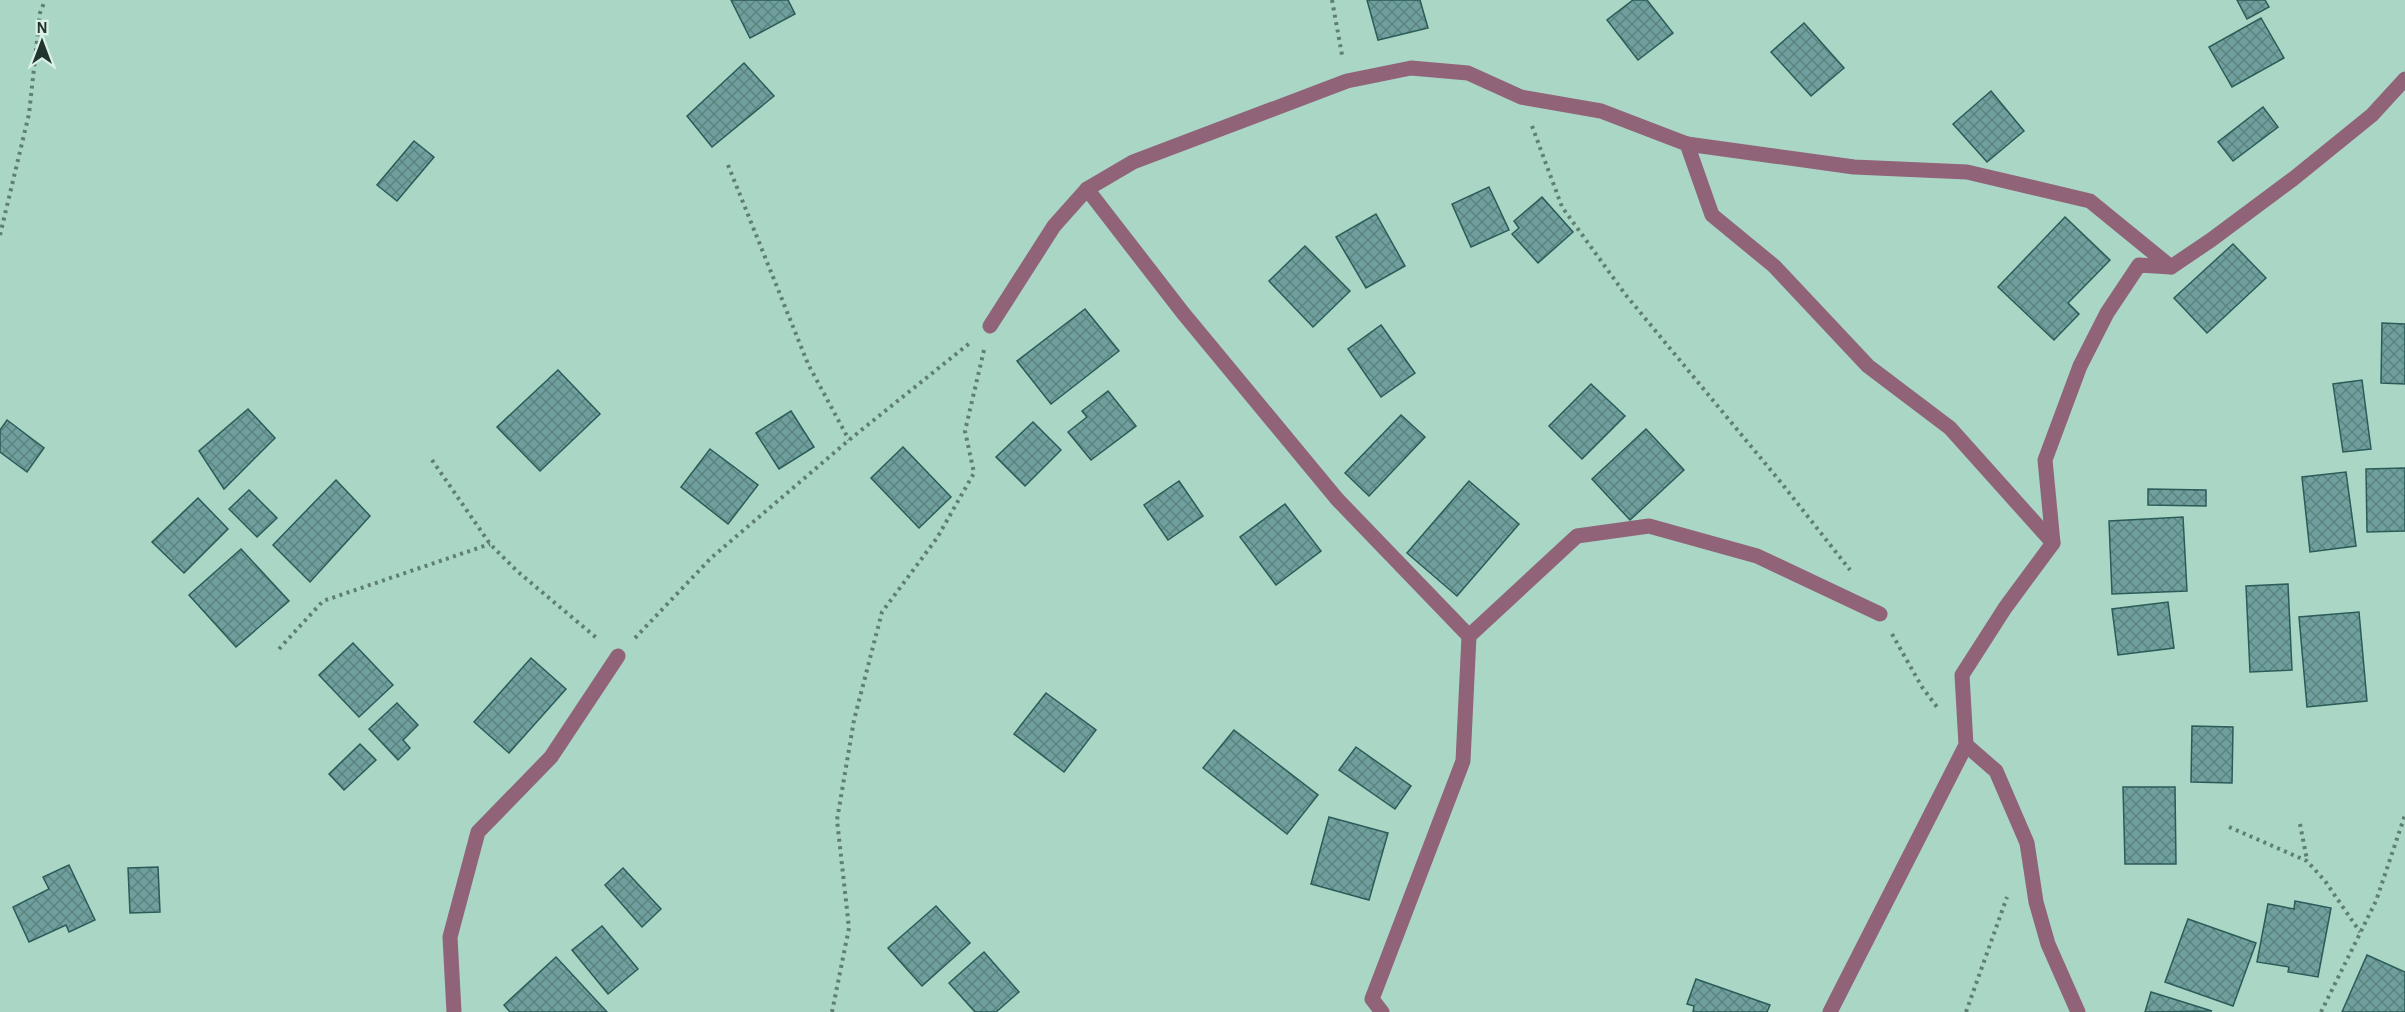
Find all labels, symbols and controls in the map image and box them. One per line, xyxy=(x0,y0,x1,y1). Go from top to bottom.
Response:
north arrow xyxy=(12,12,72,72)
text: N xyxy=(36,20,48,36)

